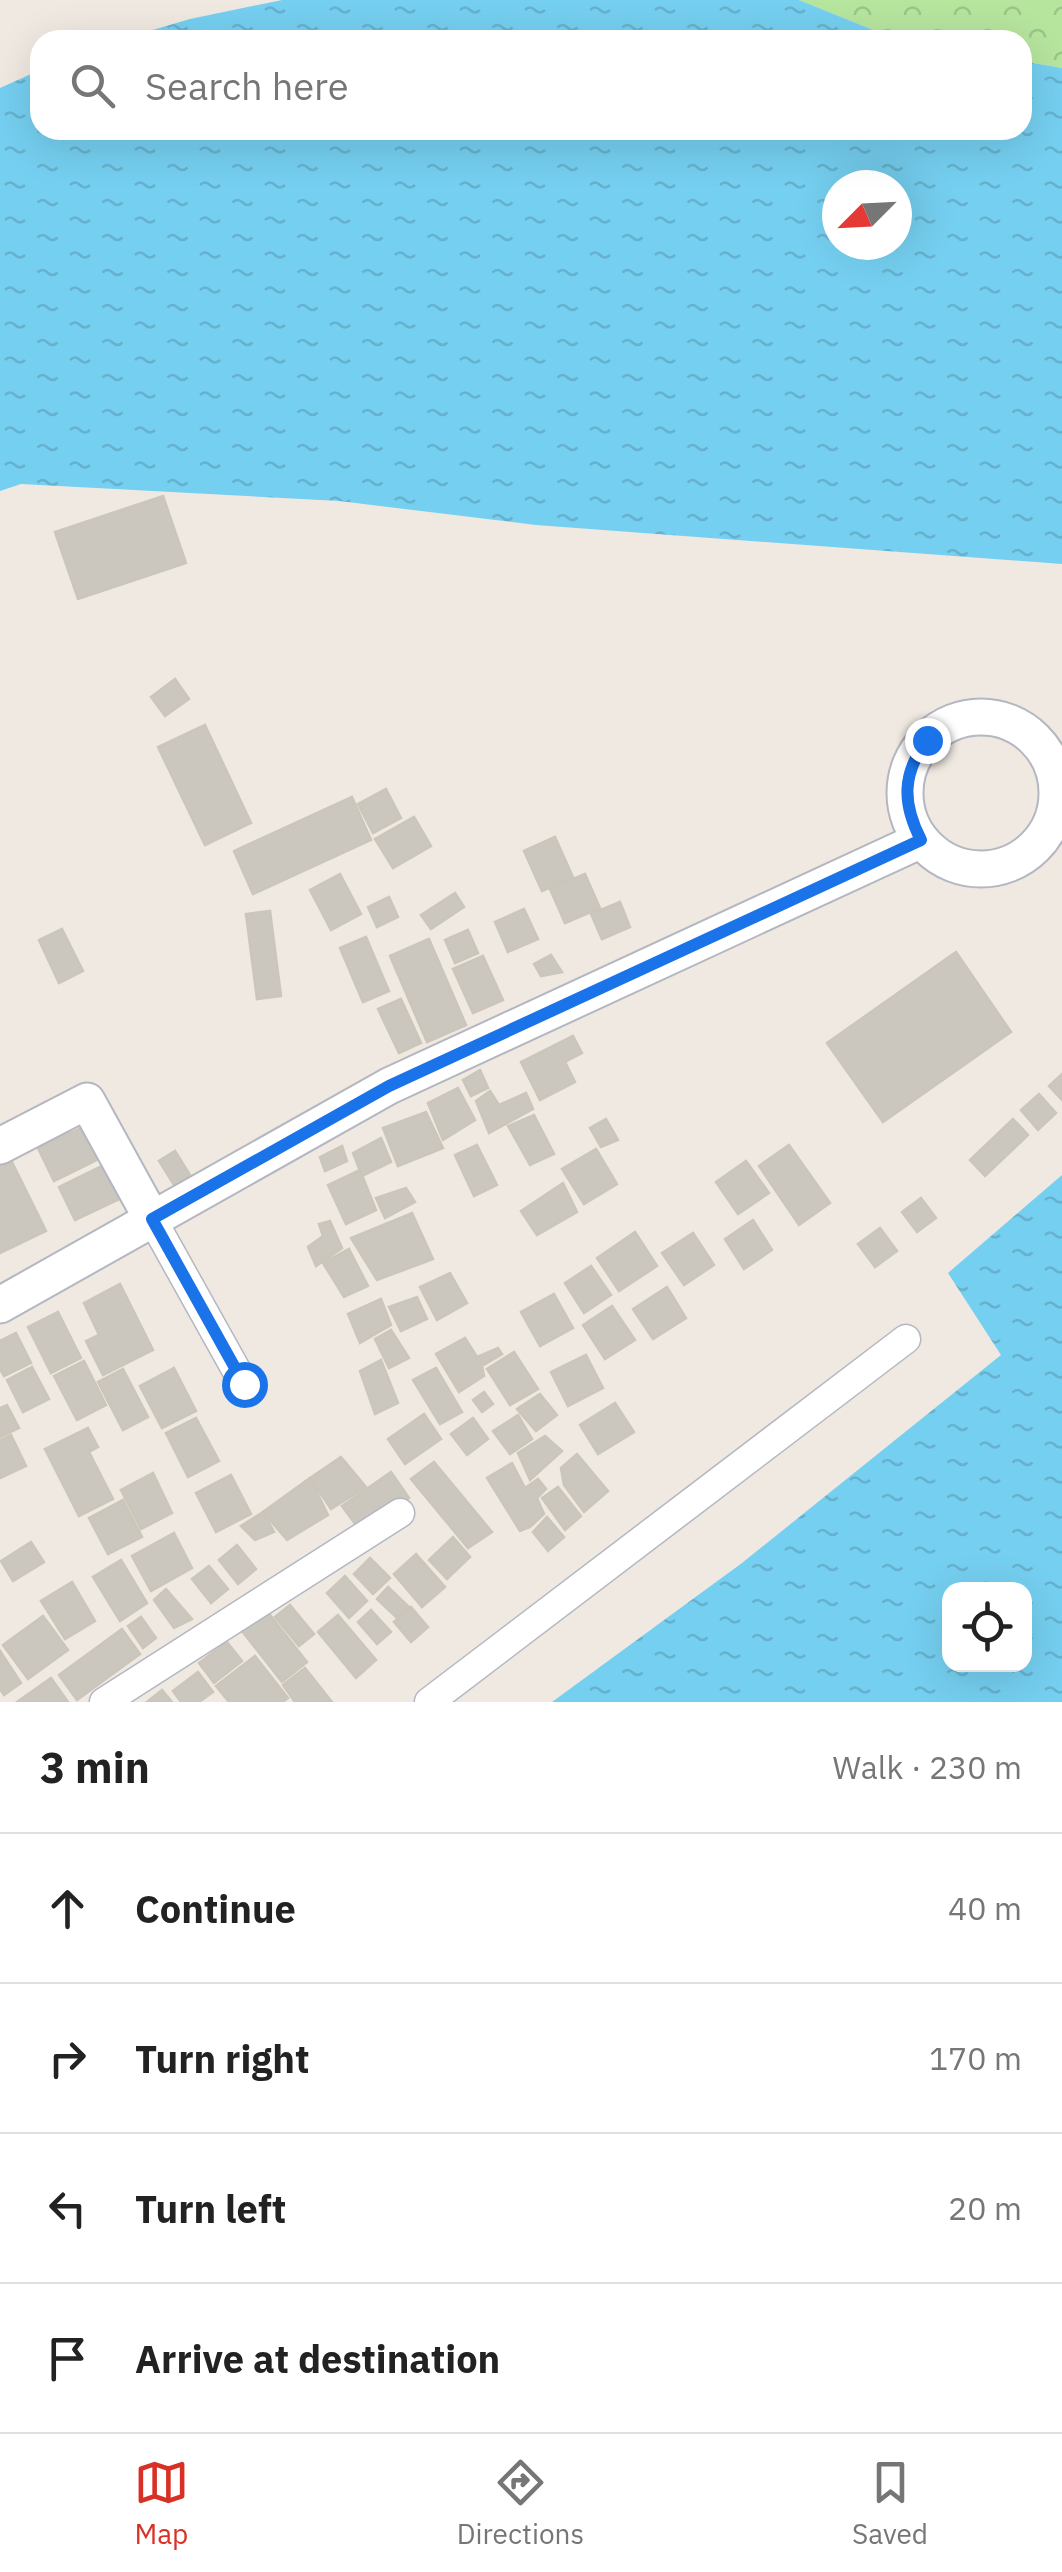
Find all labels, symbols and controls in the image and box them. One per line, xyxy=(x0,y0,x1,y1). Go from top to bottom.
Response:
search box xyxy=(30,30,1032,140)
icon: search xyxy=(65,58,120,113)
text: Search here xyxy=(145,61,349,110)
north arrow xyxy=(822,170,912,260)
route end xyxy=(905,718,951,764)
route start xyxy=(222,1362,268,1408)
map controls xyxy=(942,1582,1032,1672)
button: locate xyxy=(942,1582,1032,1672)
text: 3 min xyxy=(40,1740,150,1795)
text: Walk · 230 m xyxy=(833,1746,1022,1788)
icon: ahead xyxy=(40,1881,95,1936)
text: Continue xyxy=(135,1884,296,1933)
text: 40 m xyxy=(948,1887,1022,1929)
icon: right xyxy=(40,2031,95,2086)
text: Turn right xyxy=(135,2034,310,2083)
text: 170 m xyxy=(929,2037,1022,2079)
icon: left xyxy=(40,2181,95,2236)
text: Turn left xyxy=(135,2184,286,2233)
text: 20 m xyxy=(948,2187,1022,2229)
icon: arrive xyxy=(40,2331,95,2386)
text: Arrive at destination xyxy=(135,2334,500,2383)
tab: Map xyxy=(134,2455,189,2552)
tab: Directions xyxy=(457,2455,584,2552)
tab: Saved xyxy=(852,2455,928,2552)

